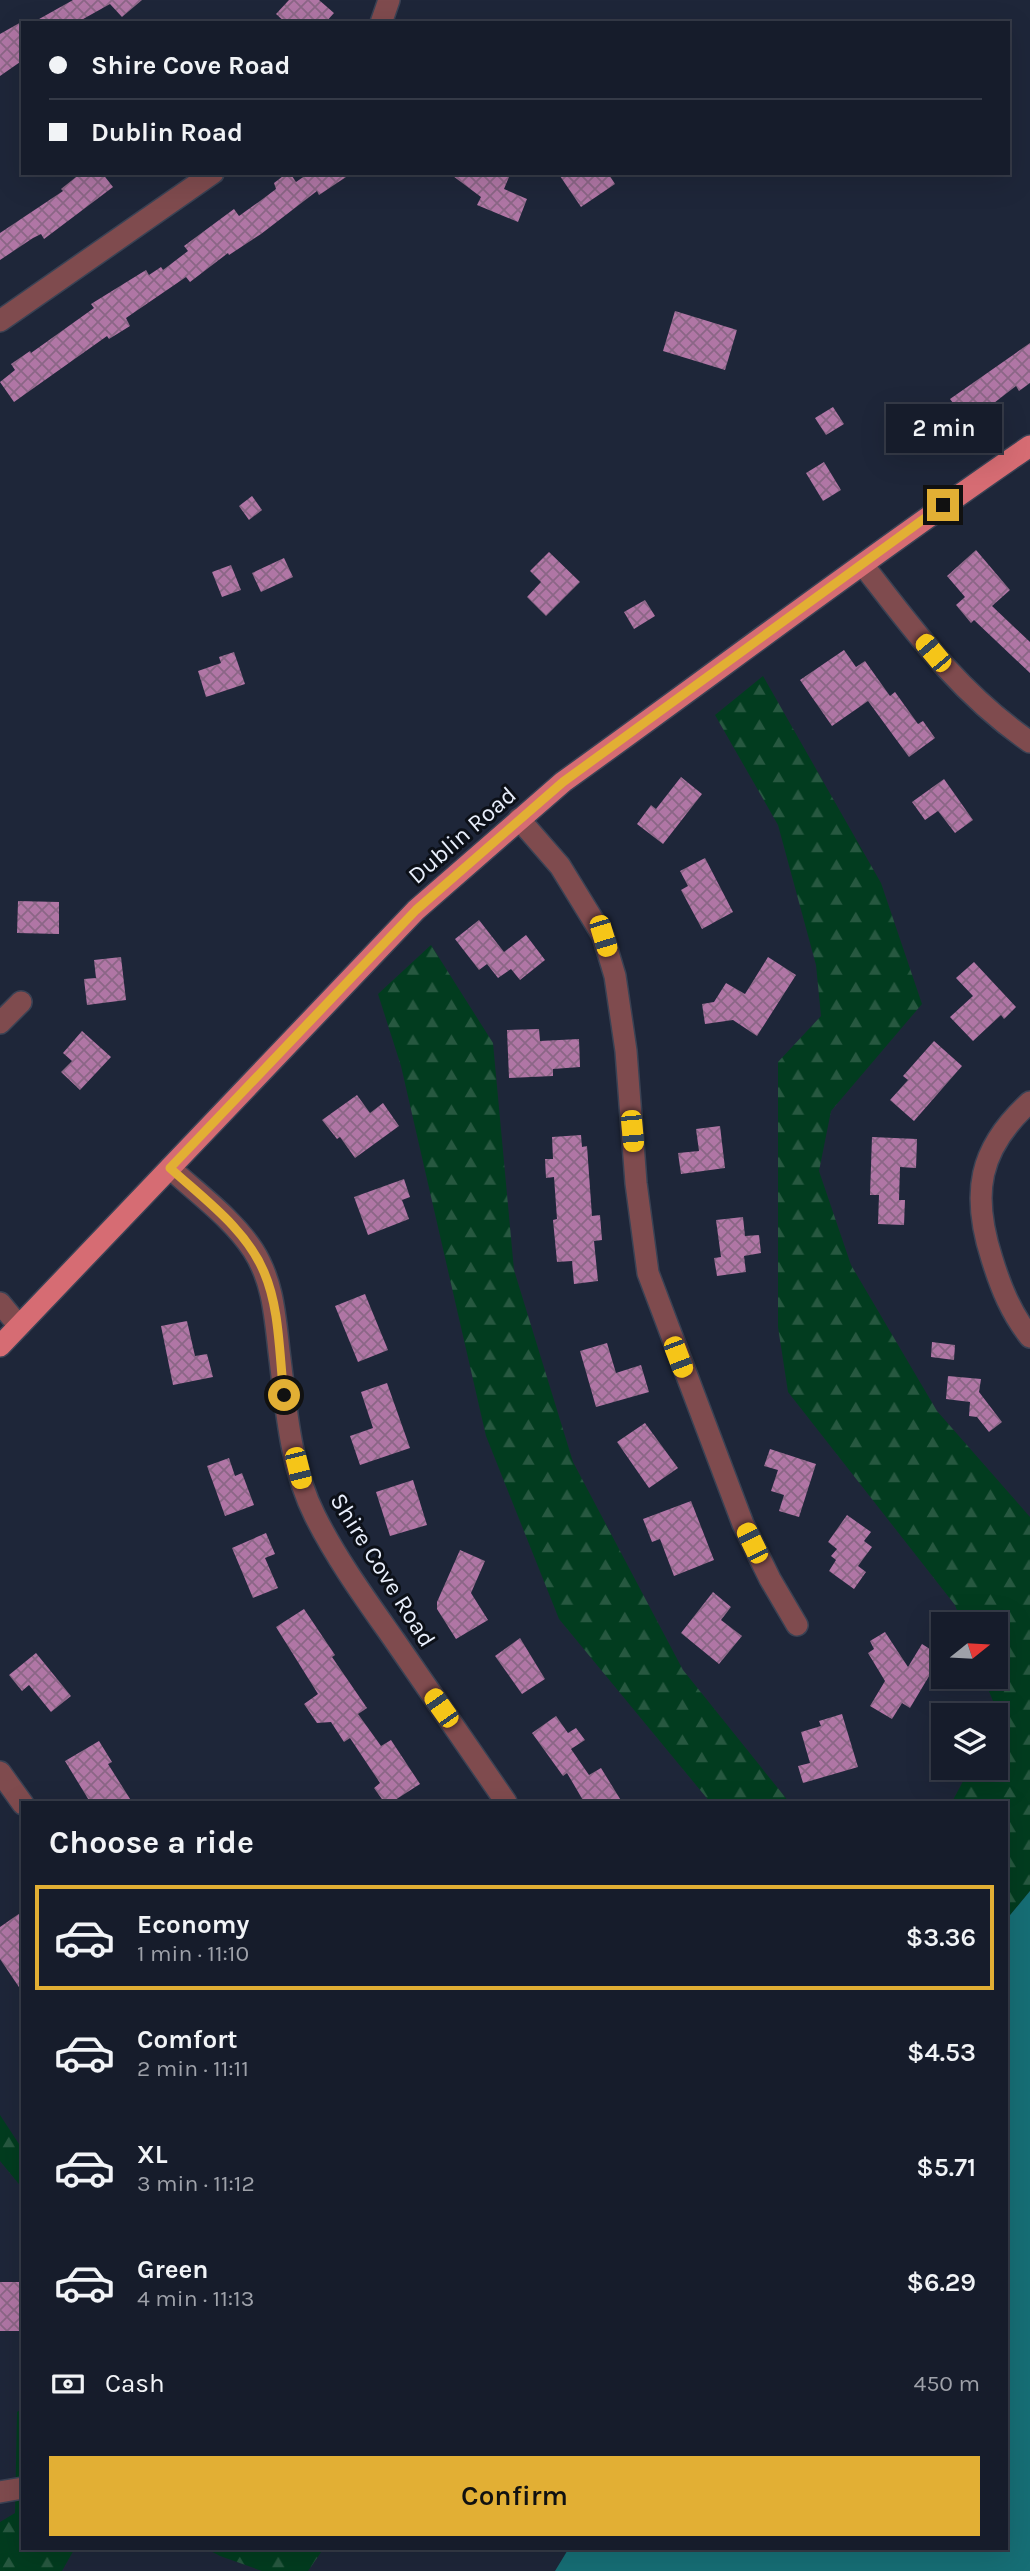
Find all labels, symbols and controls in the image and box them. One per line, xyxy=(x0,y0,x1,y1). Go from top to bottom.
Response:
text: Shire Cove Road xyxy=(91,50,291,81)
text: Dublin Road xyxy=(91,117,243,148)
callout: 2 min xyxy=(885,404,1001,452)
text: 2 min xyxy=(913,415,975,442)
route end xyxy=(927,489,959,521)
car xyxy=(912,630,955,676)
street label: Dublin Road xyxy=(402,781,522,889)
car xyxy=(587,913,620,959)
car xyxy=(620,1109,645,1153)
car xyxy=(661,1334,696,1380)
route start xyxy=(268,1379,300,1411)
car xyxy=(283,1445,314,1491)
street label: Shire Cove Road xyxy=(324,1488,442,1652)
car xyxy=(734,1520,771,1566)
north arrow xyxy=(931,1612,1008,1689)
map controls xyxy=(931,1612,1008,1780)
car xyxy=(421,1685,462,1731)
button: layers xyxy=(931,1703,1008,1780)
text: Choose a ride xyxy=(49,1824,254,1861)
icon: car xyxy=(53,1906,116,1969)
text: Economy xyxy=(137,1909,249,1940)
text: $3.36 xyxy=(906,1922,976,1953)
text: 1 min · 11:10 xyxy=(137,1940,249,1967)
icon: car xyxy=(53,2021,116,2084)
text: Comfort xyxy=(137,2024,238,2055)
text: $4.53 xyxy=(907,2037,976,2068)
text: 2 min · 11:11 xyxy=(137,2055,249,2082)
icon: car xyxy=(53,2136,116,2199)
text: XL xyxy=(137,2139,168,2170)
text: $5.71 xyxy=(916,2152,976,2183)
text: 3 min · 11:12 xyxy=(137,2170,255,2197)
icon: car xyxy=(53,2251,116,2314)
text: Green xyxy=(137,2254,209,2285)
text: $6.29 xyxy=(906,2267,976,2298)
text: 4 min · 11:13 xyxy=(137,2285,254,2312)
icon: cash xyxy=(49,2365,87,2403)
text: Cash xyxy=(105,2368,165,2399)
text: 450 m xyxy=(914,2370,980,2397)
button: Confirm xyxy=(49,2456,980,2536)

